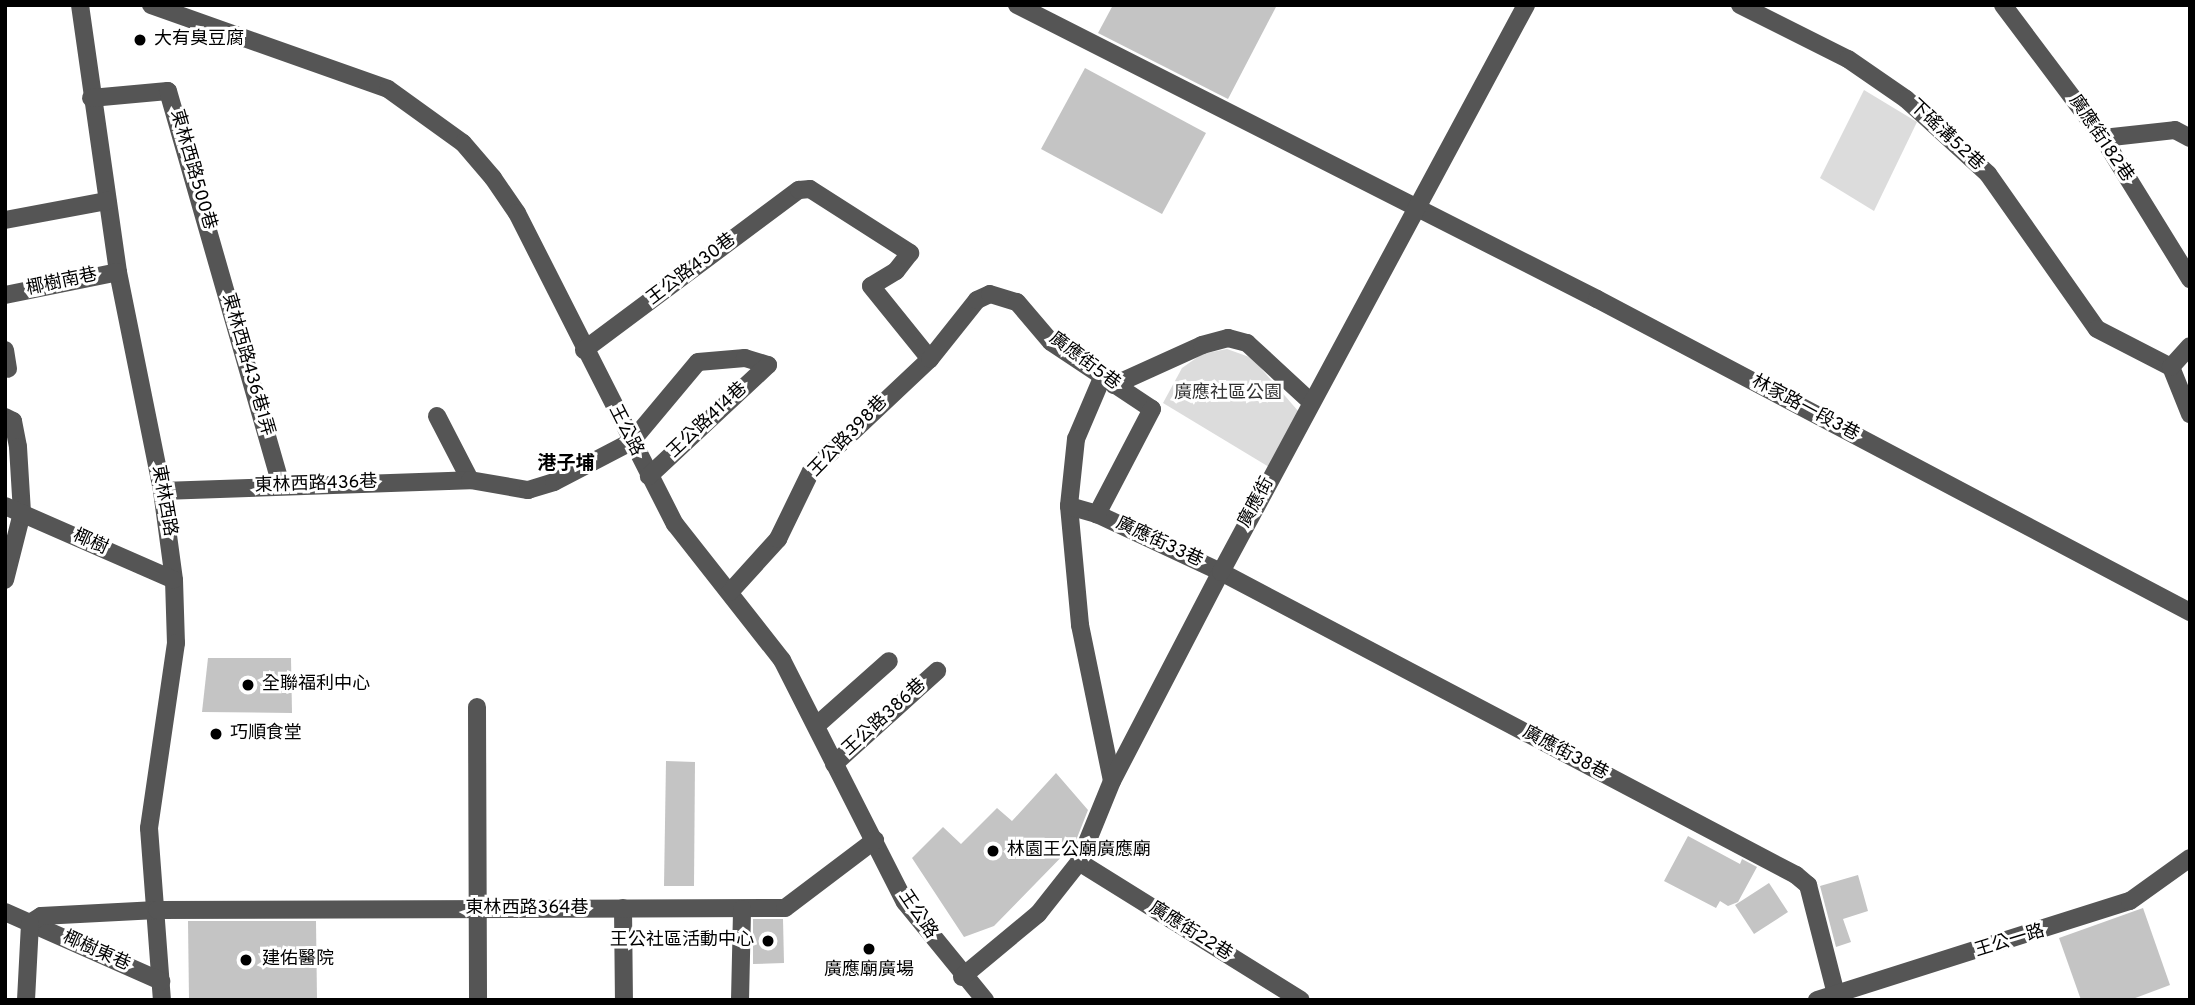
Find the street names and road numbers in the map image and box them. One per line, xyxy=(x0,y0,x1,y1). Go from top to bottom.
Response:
street label: 廣應街182巷 xyxy=(2063,91,2137,187)
street label: 下磘溝52巷 xyxy=(1904,96,1988,176)
street label: 東林西路500巷 xyxy=(165,107,219,233)
street label: 王公路430巷 xyxy=(643,230,741,310)
street label: 椰樹南巷 xyxy=(25,265,99,301)
street label: 東林西路436巷1弄 xyxy=(216,291,278,439)
street label: 廣應街5巷 xyxy=(1044,328,1124,396)
street label: 林家路一段3巷 xyxy=(1747,372,1863,446)
street label: 王公路414巷 xyxy=(664,379,752,463)
street label: 王公路398巷 xyxy=(805,392,893,482)
street label: 王公路 xyxy=(603,402,647,460)
street label: 東林西路 xyxy=(146,464,180,538)
street label: 東林西路436巷 xyxy=(254,472,378,498)
street label: 廣應街 xyxy=(1235,474,1279,532)
street label: 廣應街33巷 xyxy=(1112,513,1206,573)
street label: 椰樹 xyxy=(69,526,111,560)
street label: 王公路386巷 xyxy=(839,675,931,761)
street label: 廣應街38巷 xyxy=(1519,722,1611,786)
street label: 王公路 xyxy=(893,887,941,943)
street label: 東林西路364巷 xyxy=(466,898,588,920)
street label: 廣應街22巷 xyxy=(1144,898,1236,966)
street label: 王公一路 xyxy=(1972,921,2048,963)
street label: 椰樹東巷 xyxy=(59,927,133,977)

